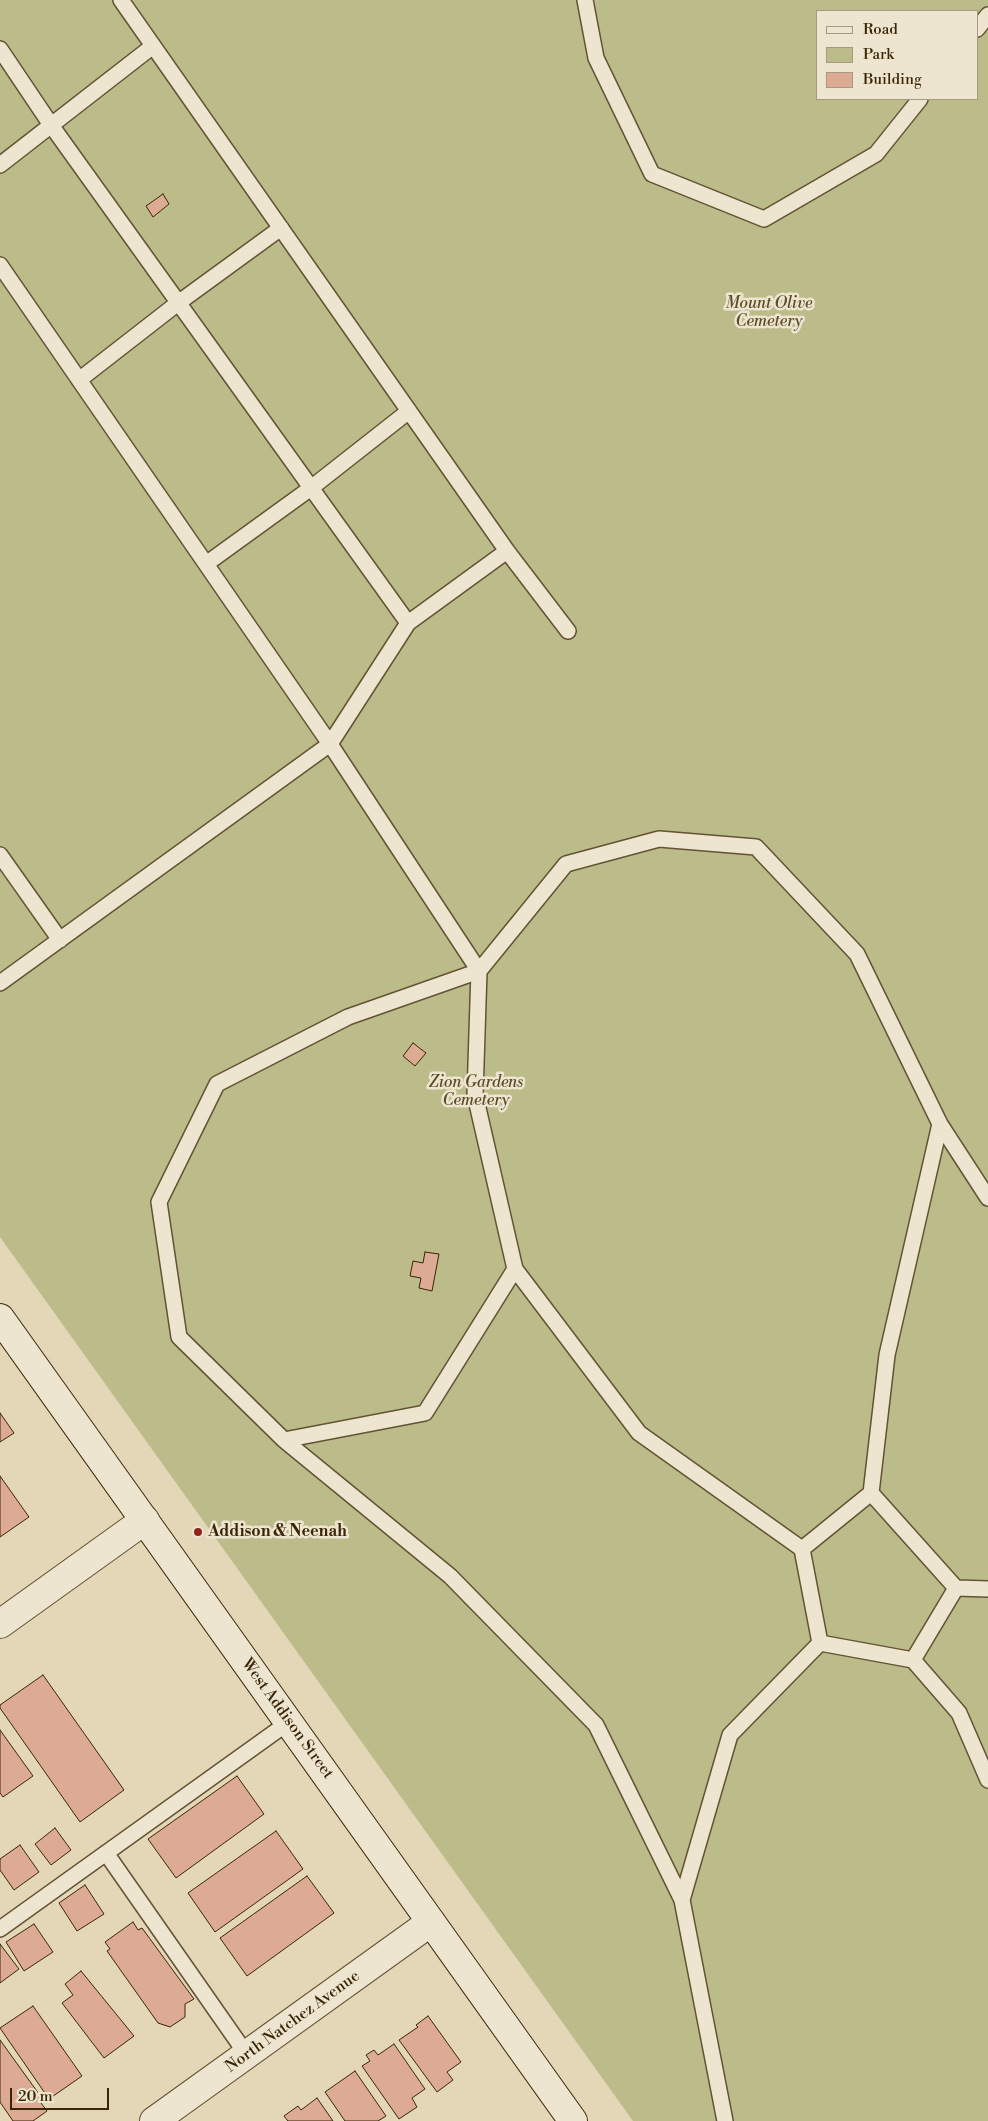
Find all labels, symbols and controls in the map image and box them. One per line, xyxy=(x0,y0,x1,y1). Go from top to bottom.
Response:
legend xyxy=(816,10,978,100)
text: Road xyxy=(863,20,898,39)
text: Park xyxy=(863,45,894,64)
text: Building xyxy=(863,70,922,89)
park label: Mount Olive Cemetery xyxy=(725,294,813,332)
park label: Zion Gardens Cemetery xyxy=(429,1073,523,1111)
place label: Addison & Neenah xyxy=(208,1522,347,1542)
marker: Addison & Neenah xyxy=(192,1526,204,1538)
street label: West Addison Street xyxy=(237,1655,337,1783)
street label: North Natchez Avenue xyxy=(222,1967,364,2077)
scale bar xyxy=(12,2078,111,2110)
text: 20 m xyxy=(18,2087,53,2106)

